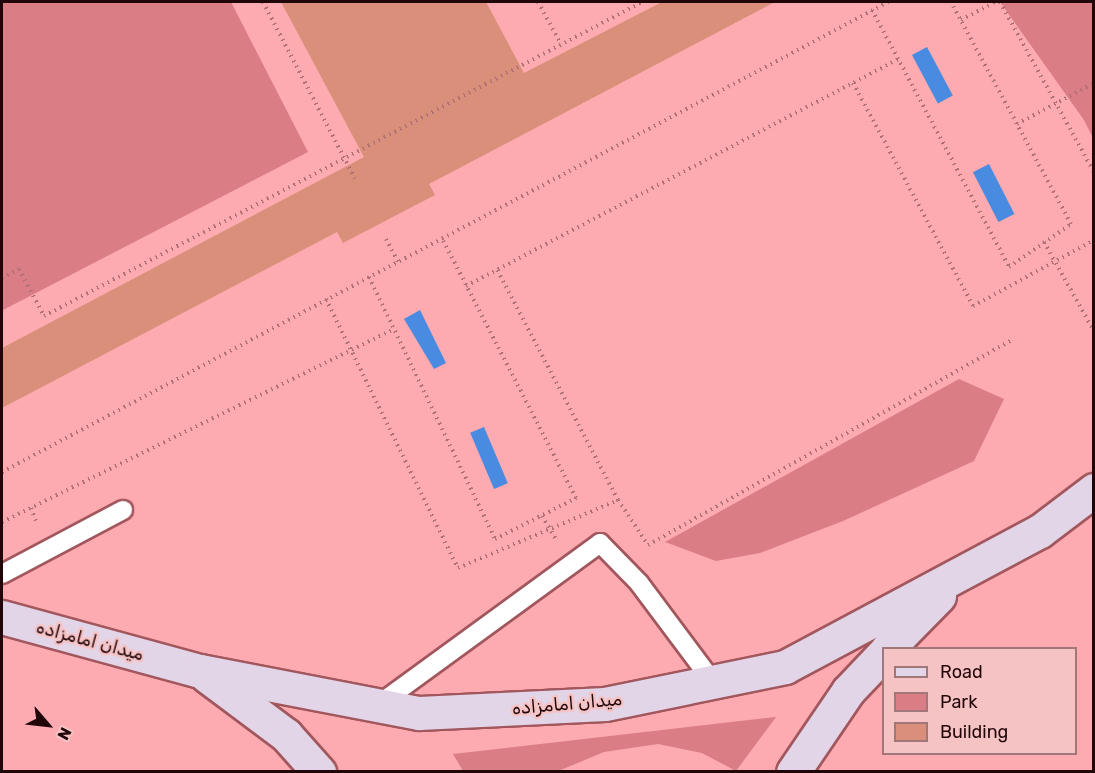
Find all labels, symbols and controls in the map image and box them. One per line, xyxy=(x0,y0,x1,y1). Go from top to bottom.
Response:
street label: میدان امامزاده xyxy=(34,616,146,666)
legend xyxy=(882,647,1077,755)
text: Road xyxy=(940,661,983,683)
street label: میدان امامزاده xyxy=(511,688,623,720)
text: Park xyxy=(940,691,977,713)
north arrow xyxy=(18,695,78,755)
text: Building xyxy=(940,721,1008,743)
text: N xyxy=(53,724,75,743)

